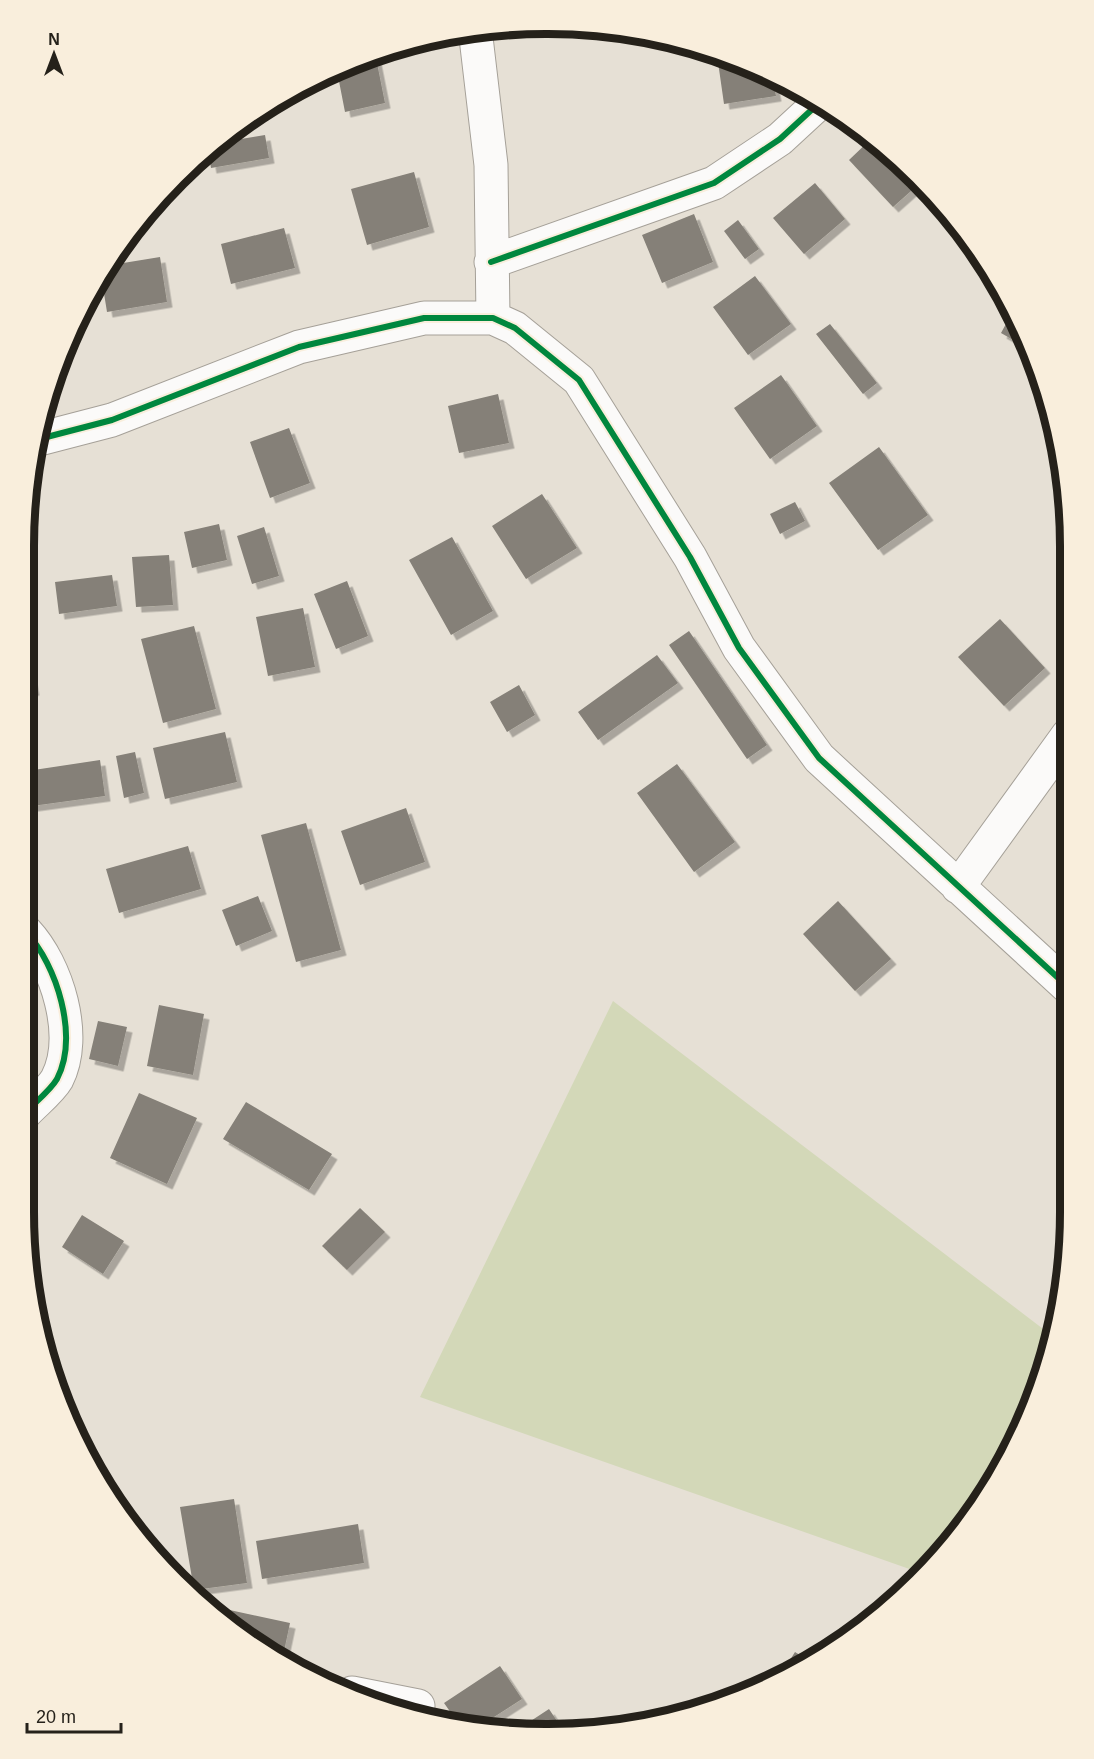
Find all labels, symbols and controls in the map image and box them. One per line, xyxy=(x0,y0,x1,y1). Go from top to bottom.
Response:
north arrow xyxy=(24,24,84,84)
text: N xyxy=(48,31,60,48)
scale bar xyxy=(27,1696,122,1734)
text: 20 m xyxy=(36,1707,76,1727)

